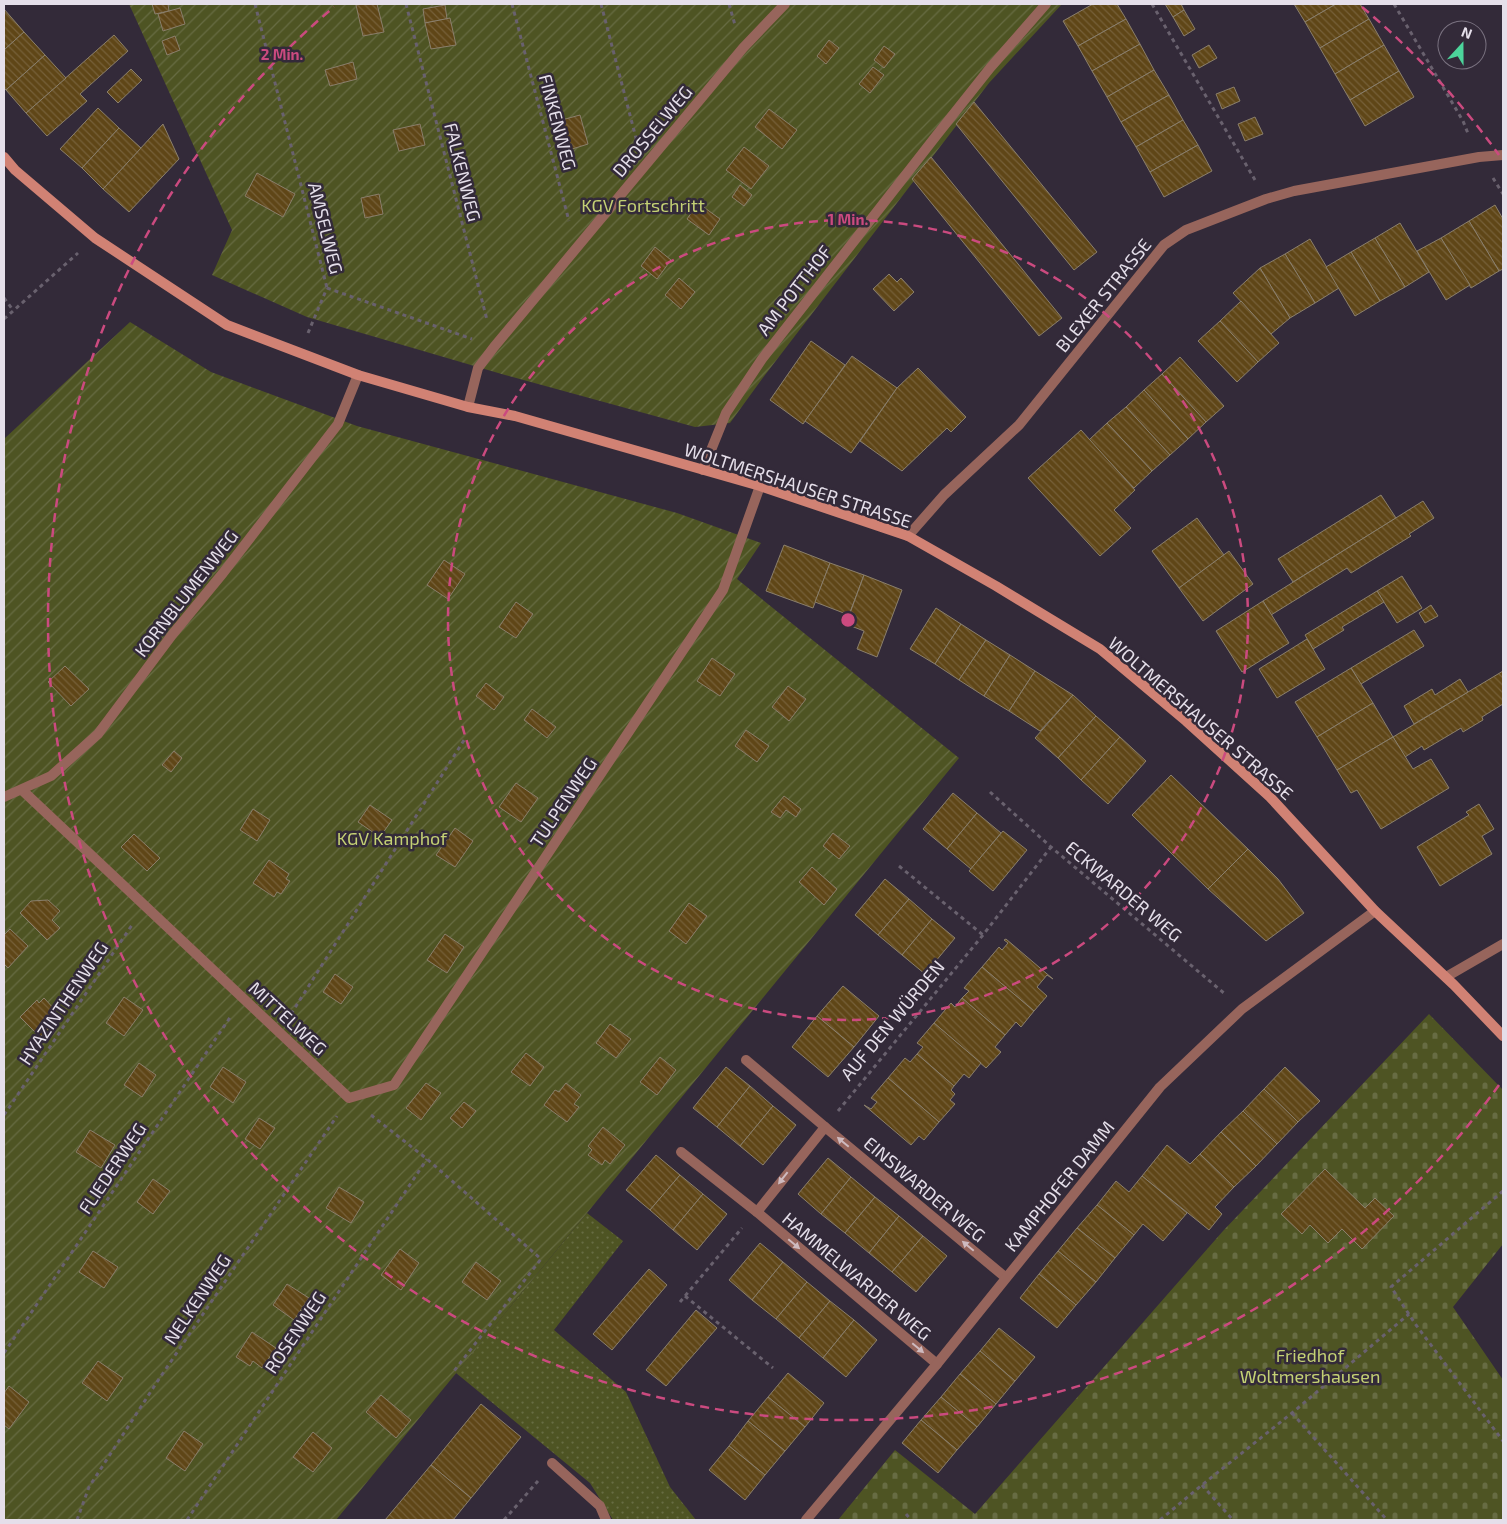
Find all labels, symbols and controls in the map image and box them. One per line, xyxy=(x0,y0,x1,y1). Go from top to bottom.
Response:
north arrow xyxy=(1437,20,1487,70)
text: N xyxy=(1459,23,1475,42)
text: 2 Min. xyxy=(261,45,303,63)
street label: FINKENWEG xyxy=(535,71,581,173)
street label: DROSSELWEG xyxy=(608,81,696,181)
street label: FALKENWEG xyxy=(440,120,486,224)
street label: AMSELWEG xyxy=(304,180,348,276)
park label: KGV Fortschritt xyxy=(581,194,705,216)
text: 1 Min. xyxy=(828,210,868,228)
street label: BLEXER STRASSE xyxy=(1050,234,1156,356)
street label: AM POTTHOF xyxy=(752,240,836,339)
street label: WOLTMERSHAUSER STRASSE xyxy=(682,438,914,532)
street label: KORNBLUMENWEG xyxy=(130,525,242,661)
centre of rings xyxy=(839,611,857,629)
street label: WOLTMERSHAUSER STRASSE xyxy=(1104,632,1298,804)
street label: TULPENWEG xyxy=(525,753,601,851)
park label: KGV Kamphof xyxy=(337,827,448,849)
street label: ECKWARDER WEG xyxy=(1061,836,1187,946)
street label: HYAZINTHENWEG xyxy=(14,937,112,1069)
street label: AUF DEN WÜRDEN xyxy=(835,956,949,1084)
street label: MITTELWEG xyxy=(245,976,331,1060)
street label: KAMPHOFER DAMM xyxy=(1000,1116,1118,1256)
street label: FLIEDERWEG xyxy=(73,1118,151,1218)
street label: EINSWARDER WEG xyxy=(860,1132,990,1246)
one-way arrow xyxy=(837,1136,850,1147)
one-way arrow xyxy=(778,1172,789,1185)
street label: HAMMELWARDER WEG xyxy=(778,1207,936,1345)
one-way arrow xyxy=(787,1238,800,1249)
one-way arrow xyxy=(962,1240,975,1251)
street label: NELKENWEG xyxy=(159,1250,235,1348)
street label: ROSENWEG xyxy=(259,1287,331,1377)
one-way arrow xyxy=(912,1343,925,1354)
park label: Friedhof Woltmershausen xyxy=(1240,1344,1380,1387)

